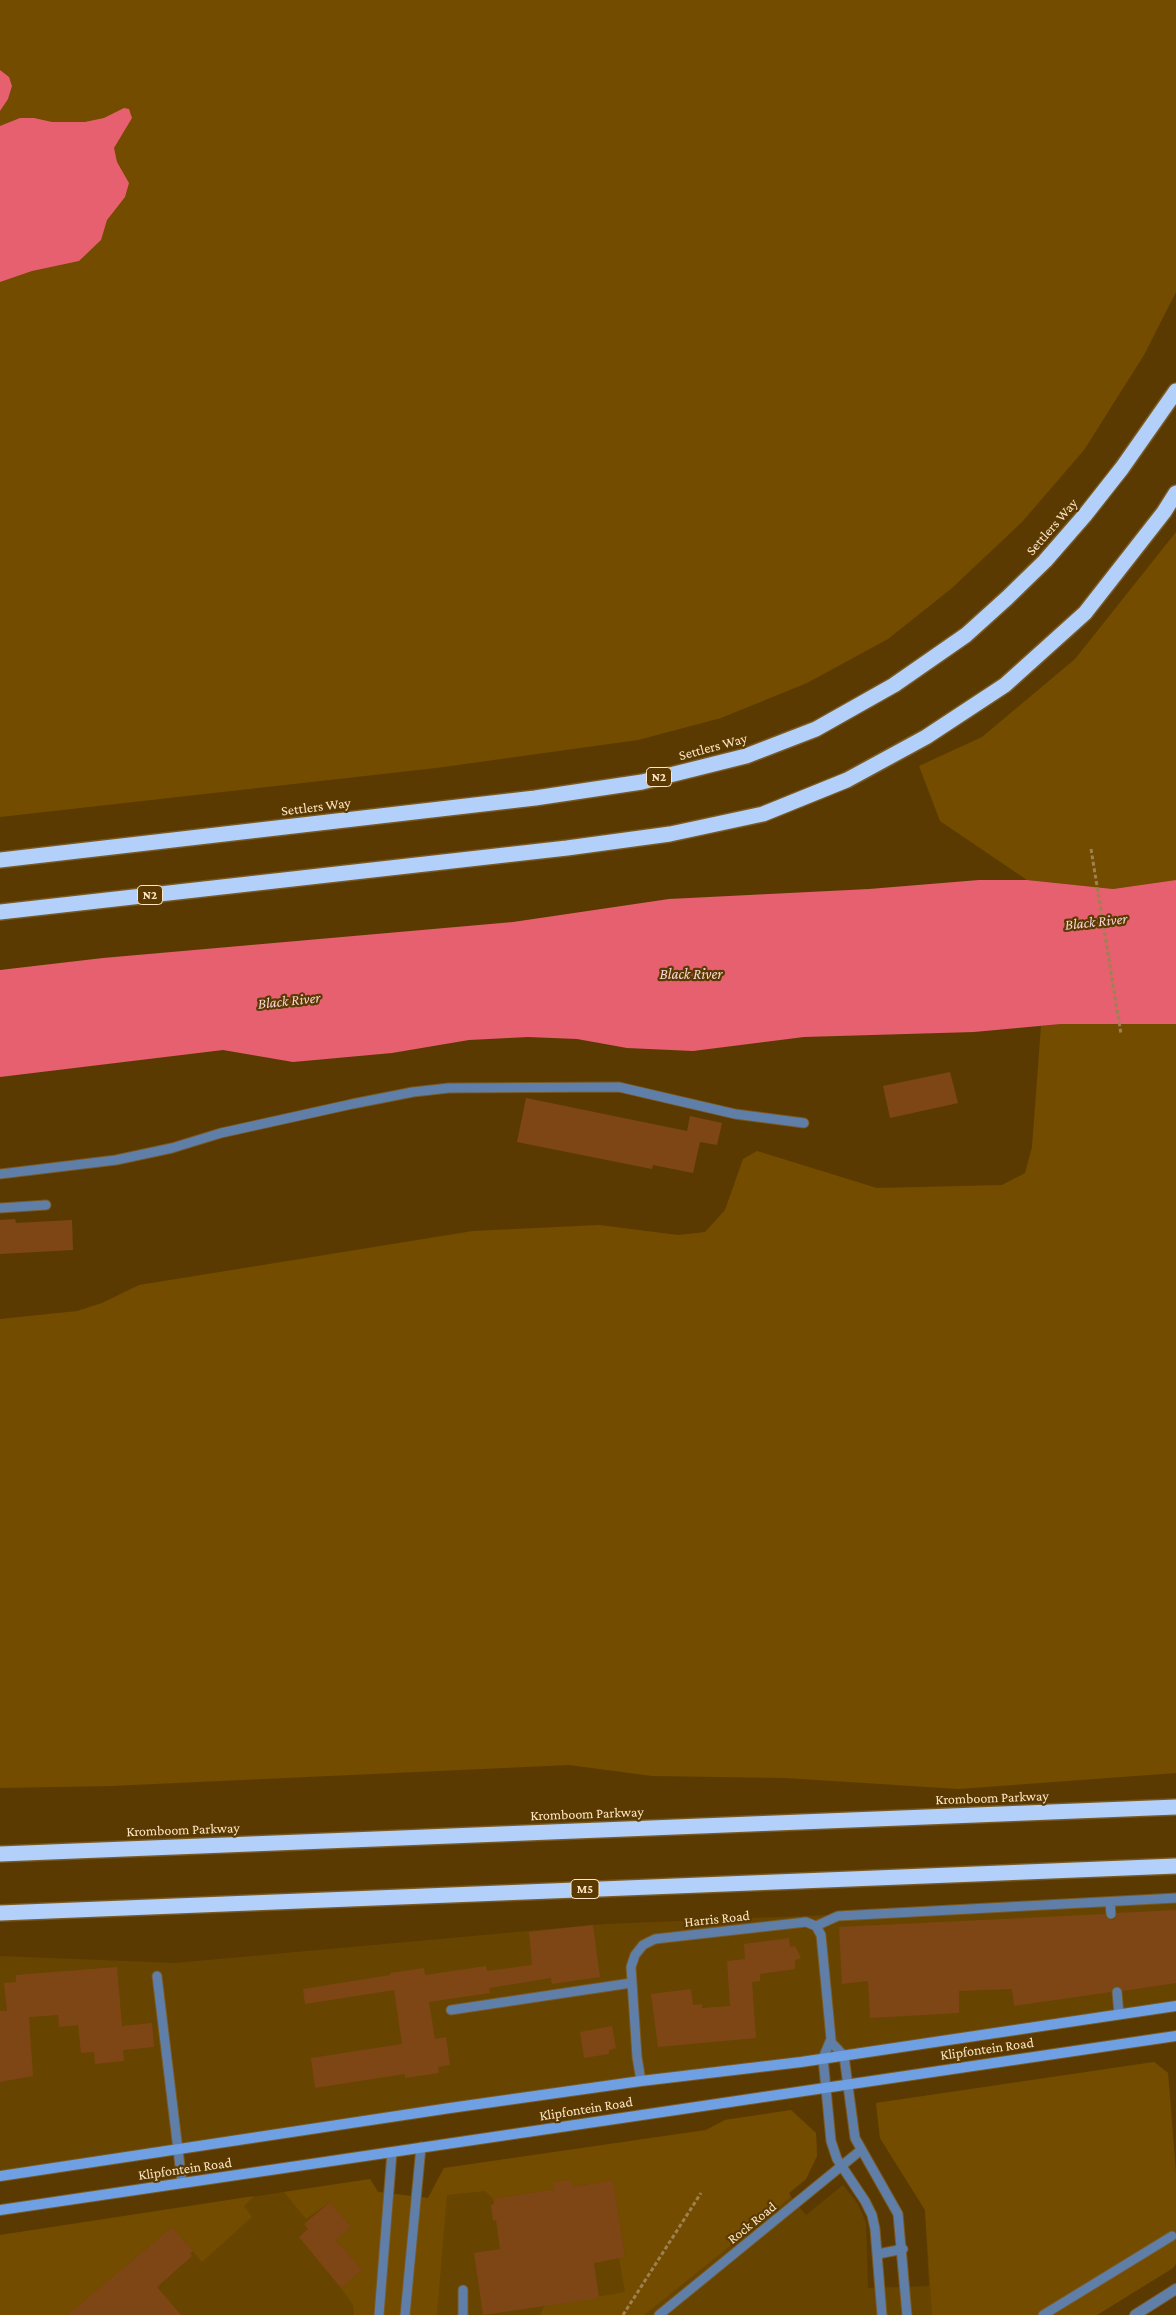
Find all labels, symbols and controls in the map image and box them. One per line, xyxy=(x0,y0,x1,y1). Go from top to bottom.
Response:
street label: Settlers Way xyxy=(1023,495,1081,559)
street label: Settlers Way xyxy=(677,730,749,764)
road number: N2 xyxy=(646,768,672,786)
street label: Settlers Way xyxy=(280,794,352,820)
road number: N2 xyxy=(138,886,162,904)
water label: Black River xyxy=(1064,910,1128,934)
water label: Black River xyxy=(660,965,722,983)
water label: Black River xyxy=(257,989,321,1013)
street label: Kromboom Parkway xyxy=(935,1788,1049,1808)
street label: Kromboom Parkway xyxy=(530,1804,644,1824)
street label: Kromboom Parkway xyxy=(126,1820,240,1840)
road number: M5 xyxy=(571,1880,599,1898)
street label: Harris Road xyxy=(683,1907,751,1931)
street label: Klipfontein Road xyxy=(939,2034,1035,2064)
street label: Klipfontein Road xyxy=(538,2093,634,2125)
street label: Klipfontein Road xyxy=(137,2154,233,2184)
street label: Rock Road xyxy=(724,2198,780,2248)

